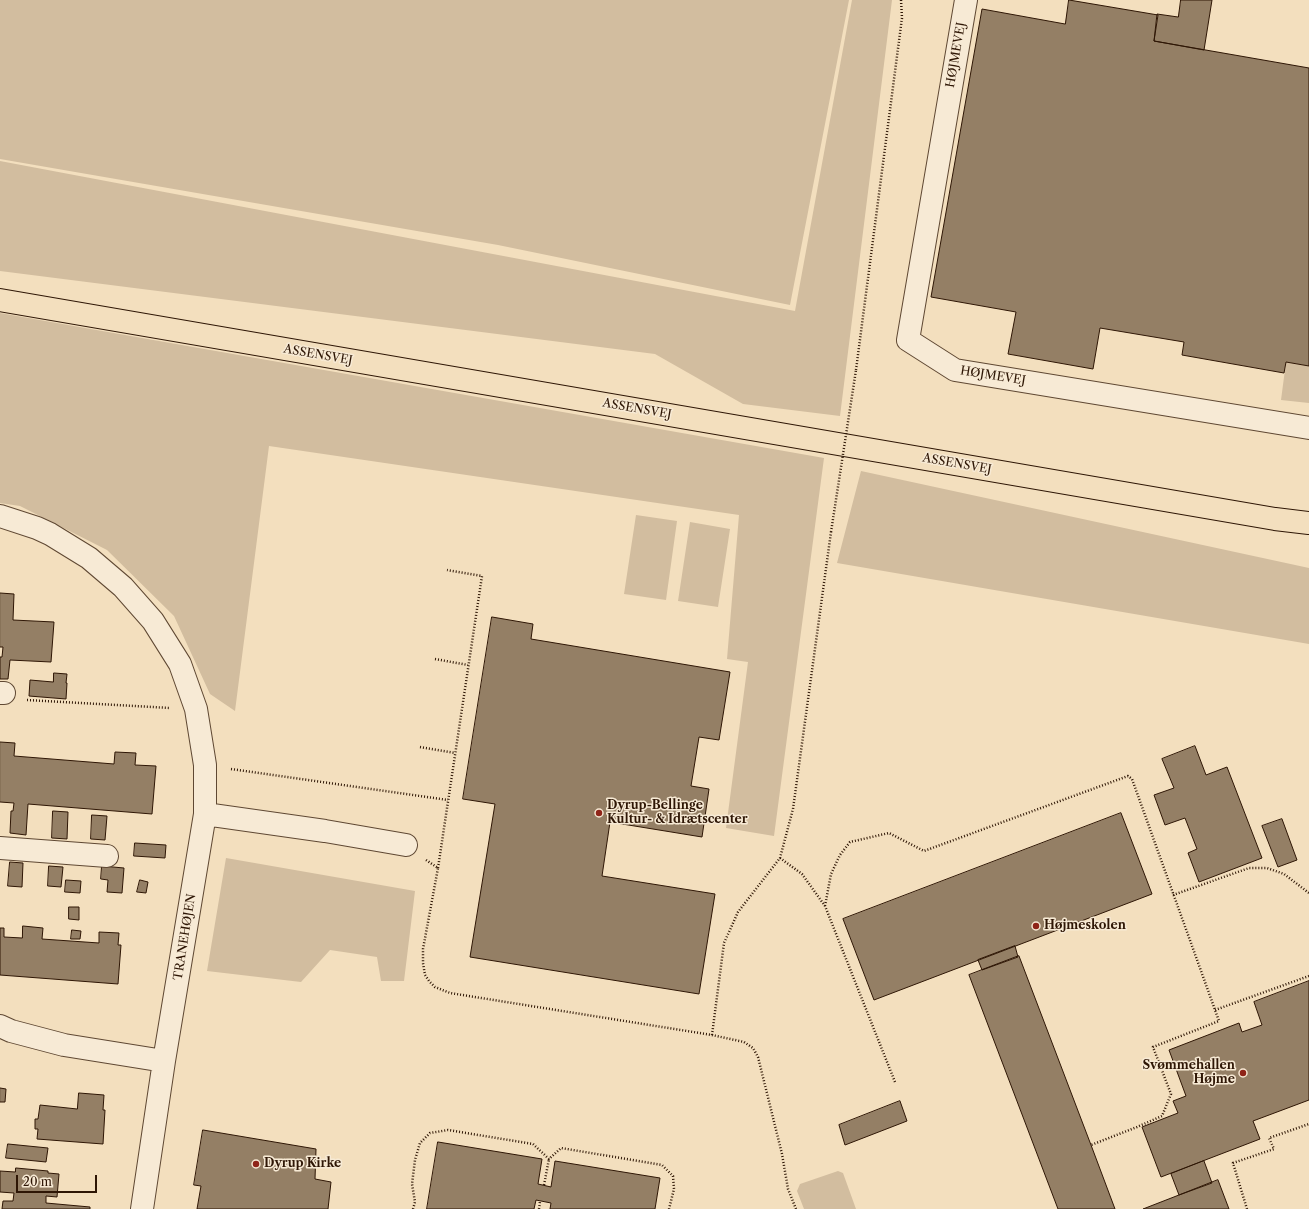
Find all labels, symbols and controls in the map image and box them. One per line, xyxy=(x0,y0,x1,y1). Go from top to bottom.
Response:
street label: HØJMEVEJ xyxy=(943,21,969,89)
street label: ASSENSVEJ xyxy=(282,342,354,368)
street label: HØJMEVEJ xyxy=(959,364,1027,388)
street label: ASSENSVEJ xyxy=(601,396,673,422)
street label: ASSENSVEJ xyxy=(921,451,993,477)
place label: Dyrup-Bellinge Kultur- & Idrætscenter xyxy=(607,799,748,827)
marker: Dyrup-Bellinge Kultur- & Idrætscenter xyxy=(594,808,604,818)
street label: TRANEHØJEN xyxy=(171,893,199,981)
place label: Højmeskolen xyxy=(1044,919,1126,933)
marker: Højmeskolen xyxy=(1031,921,1041,931)
place label: Svømmehallen Højme xyxy=(1142,1059,1235,1087)
marker: Svømmehallen Højme xyxy=(1238,1068,1248,1078)
place label: Dyrup Kirke xyxy=(264,1157,341,1171)
marker: Dyrup Kirke xyxy=(251,1159,261,1169)
scale bar xyxy=(18,1167,99,1193)
text: 20 m xyxy=(23,1174,52,1189)

